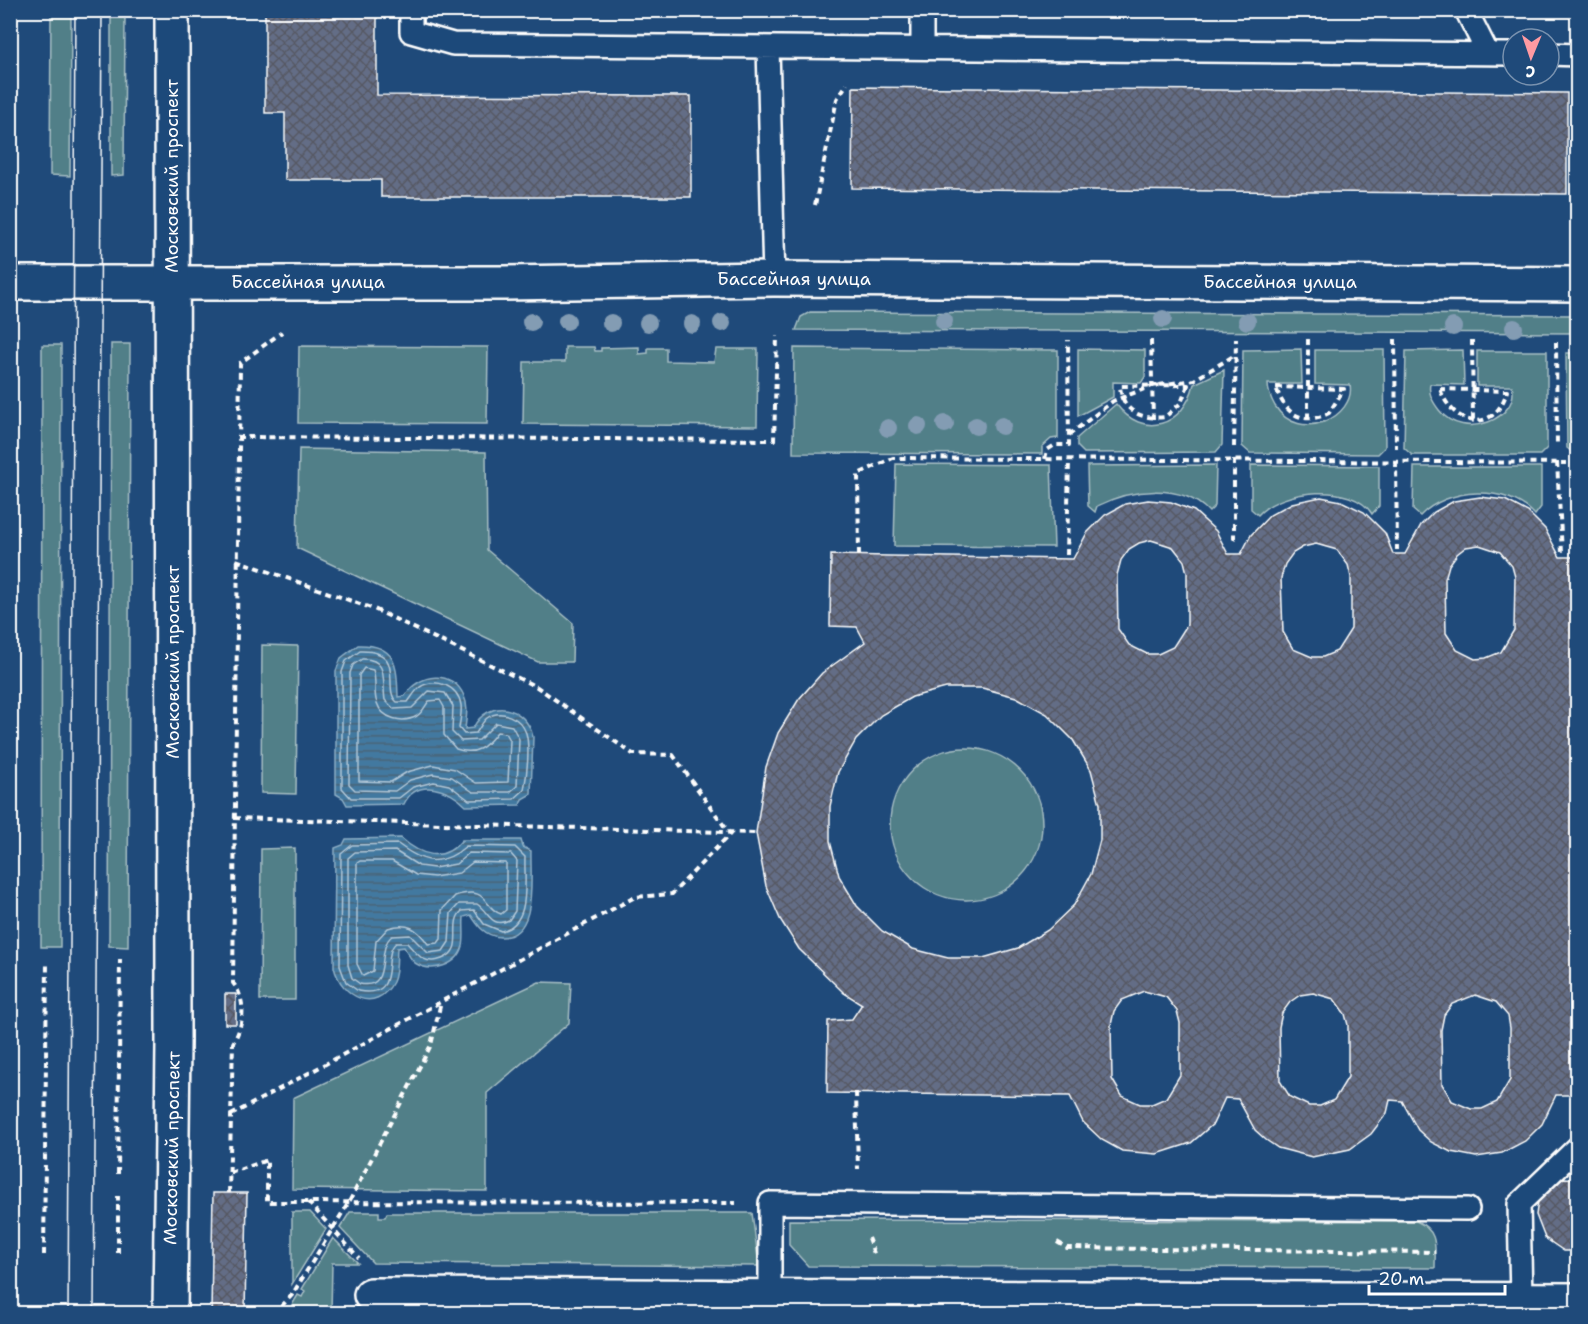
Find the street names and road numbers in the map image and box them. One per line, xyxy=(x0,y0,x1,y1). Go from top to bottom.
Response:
street label: Московский проспект xyxy=(160,78,184,273)
street label: Бассейная улица xyxy=(717,267,871,291)
street label: Бассейная улица xyxy=(231,270,385,294)
street label: Бассейная улица xyxy=(1203,270,1357,294)
street label: Московский проспект xyxy=(161,564,185,759)
street label: Московский проспект xyxy=(158,1050,186,1245)

